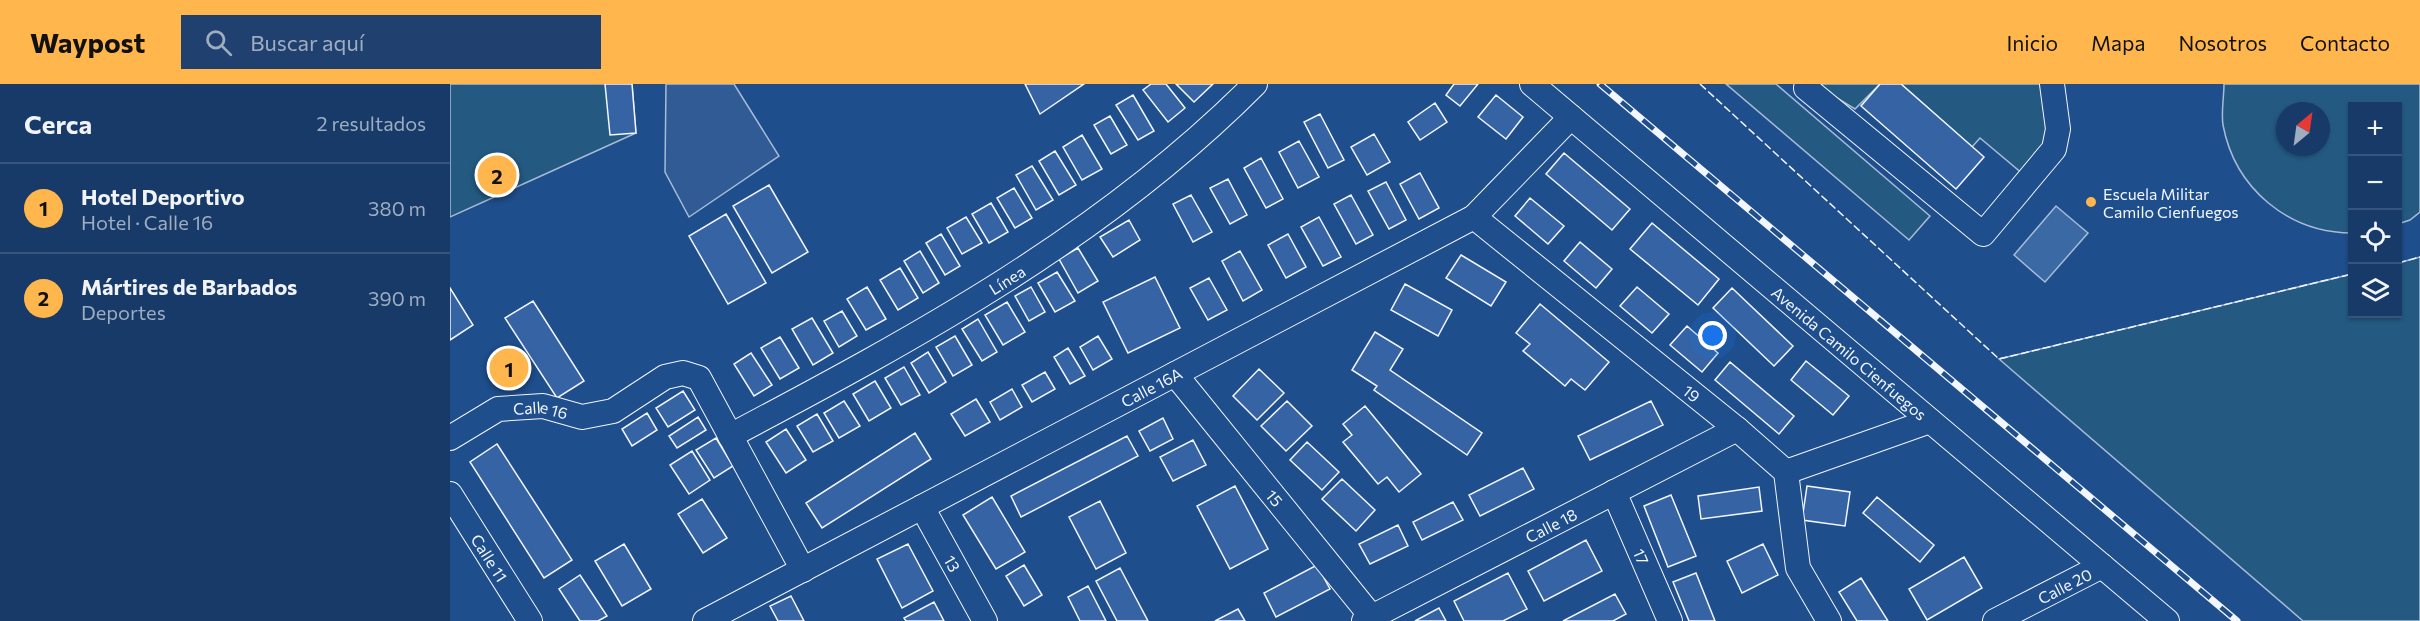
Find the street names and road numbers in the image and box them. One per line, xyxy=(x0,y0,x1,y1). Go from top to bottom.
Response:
street label: Línea xyxy=(985,261,1028,298)
street label: Avenida Camilo Cienfuegos xyxy=(1768,282,1931,423)
street label: Calle 16A xyxy=(1117,363,1185,410)
street label: 19 xyxy=(1680,380,1704,405)
street label: Calle 16 xyxy=(512,396,570,422)
street label: 15 xyxy=(1263,485,1287,510)
street label: Calle 18 xyxy=(1522,504,1580,546)
street label: Calle 11 xyxy=(468,530,512,585)
street label: 17 xyxy=(1630,545,1654,567)
street label: 13 xyxy=(941,551,965,575)
street label: Calle 20 xyxy=(2034,564,2095,607)

